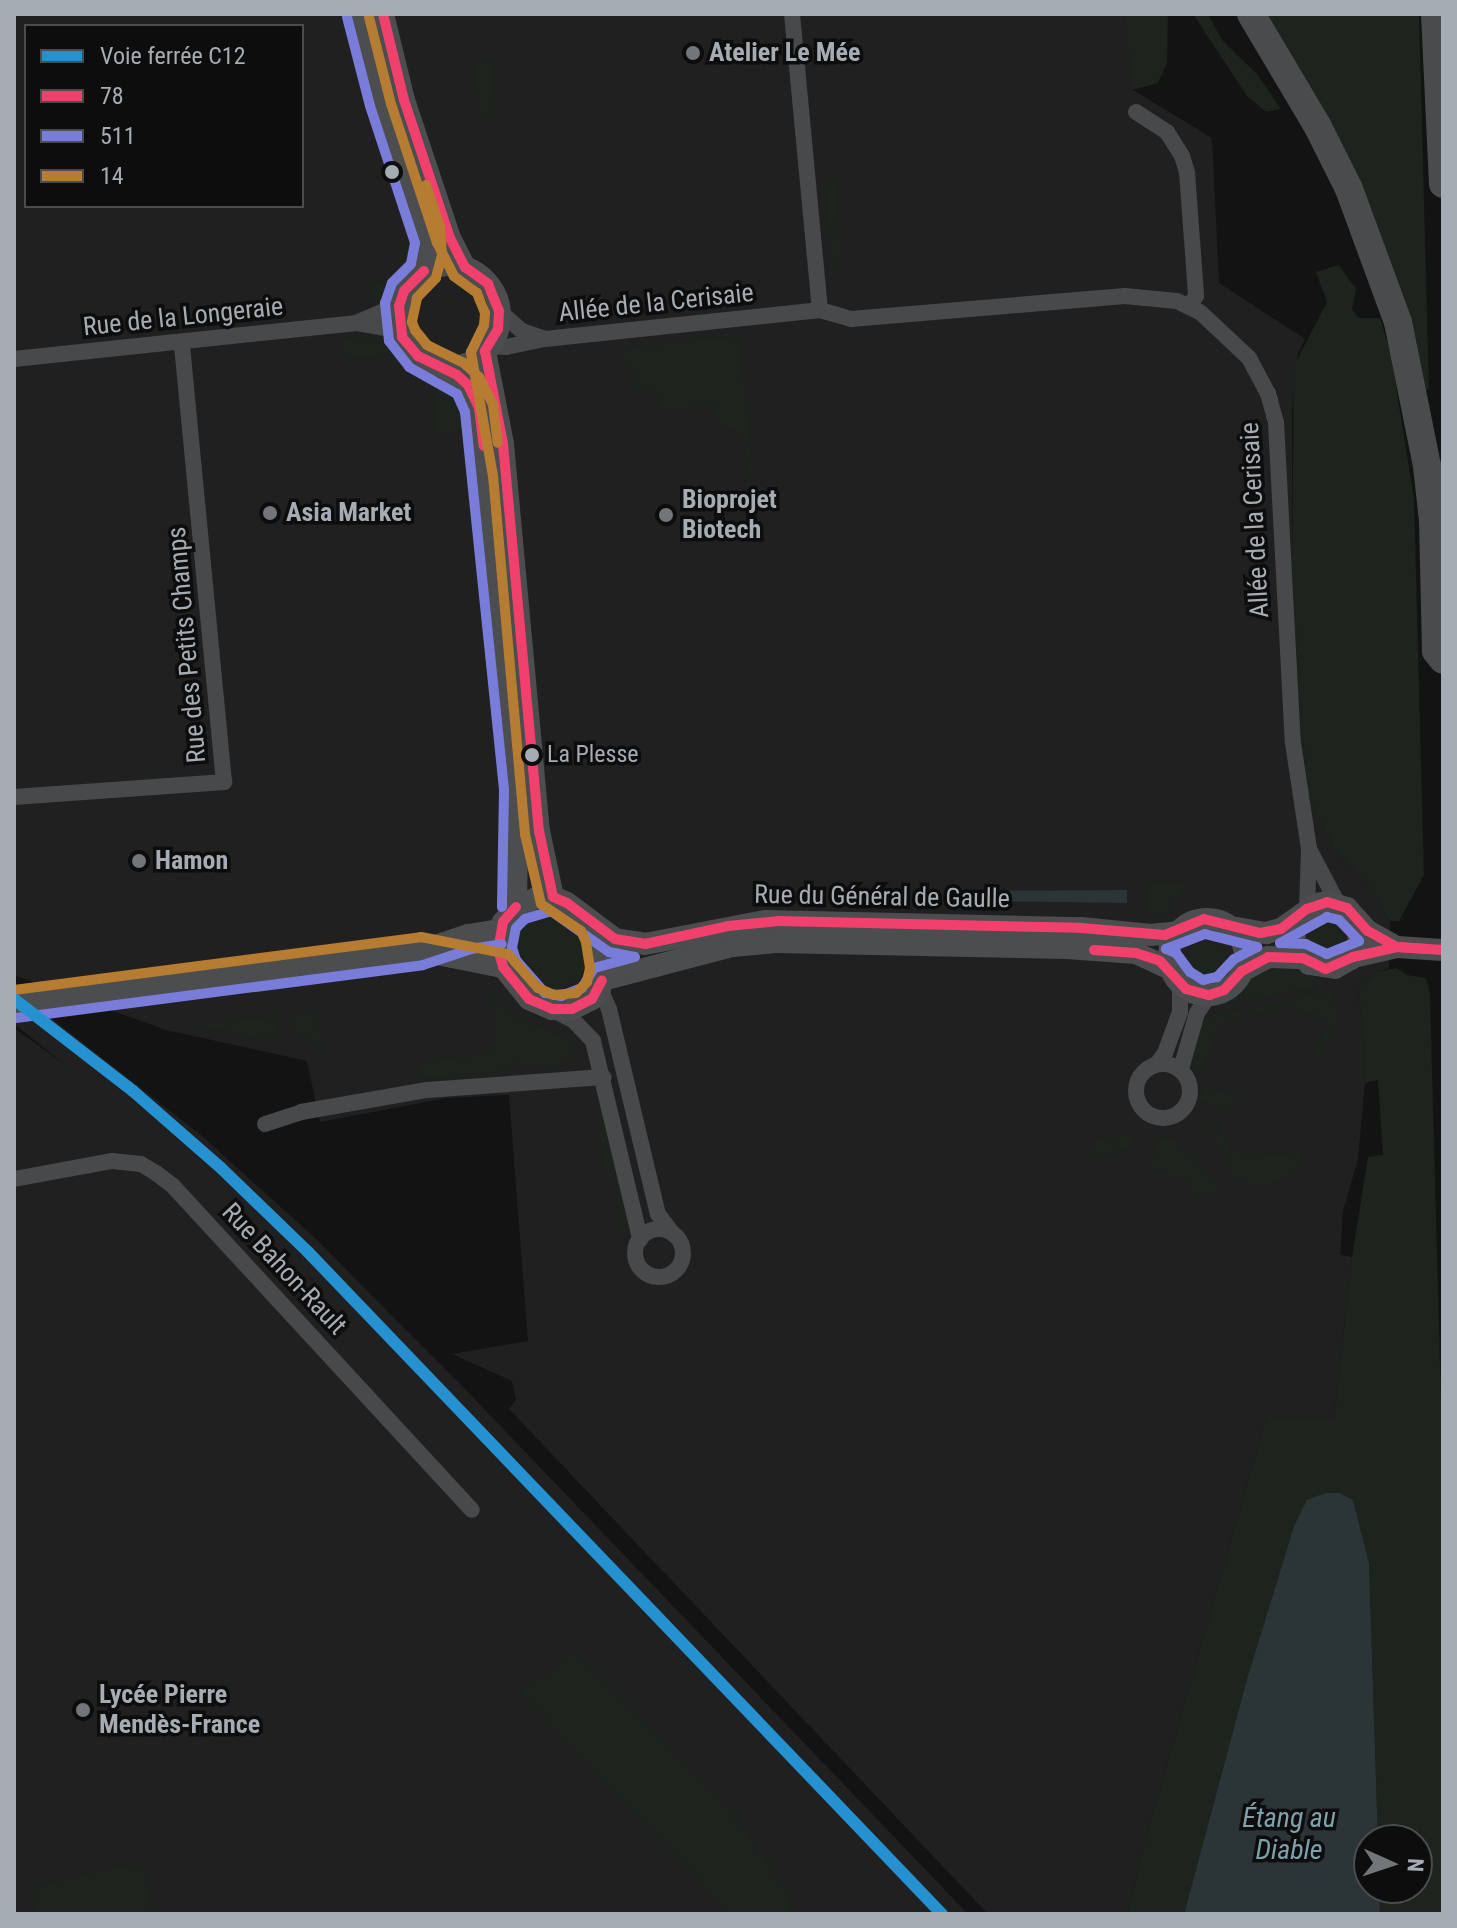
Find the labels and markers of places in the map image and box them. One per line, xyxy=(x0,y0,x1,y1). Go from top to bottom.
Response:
place label: Atelier Le Mée xyxy=(709,37,860,69)
marker: Atelier Le Mée xyxy=(684,44,702,62)
unlabelled marker xyxy=(384,164,400,180)
place label: Bioprojet Biotech xyxy=(682,484,777,546)
place label: Asia Market xyxy=(286,497,411,529)
marker: Asia Market xyxy=(261,504,279,522)
marker: Bioprojet Biotech xyxy=(657,506,675,524)
place label: La Plesse xyxy=(547,741,639,769)
marker: La Plesse xyxy=(524,747,540,763)
place label: Hamon xyxy=(155,845,228,877)
marker: Hamon xyxy=(130,852,148,870)
place label: Lycée Pierre Mendès-France xyxy=(99,1679,260,1740)
marker: Lycée Pierre Mendès-France xyxy=(74,1701,92,1719)

